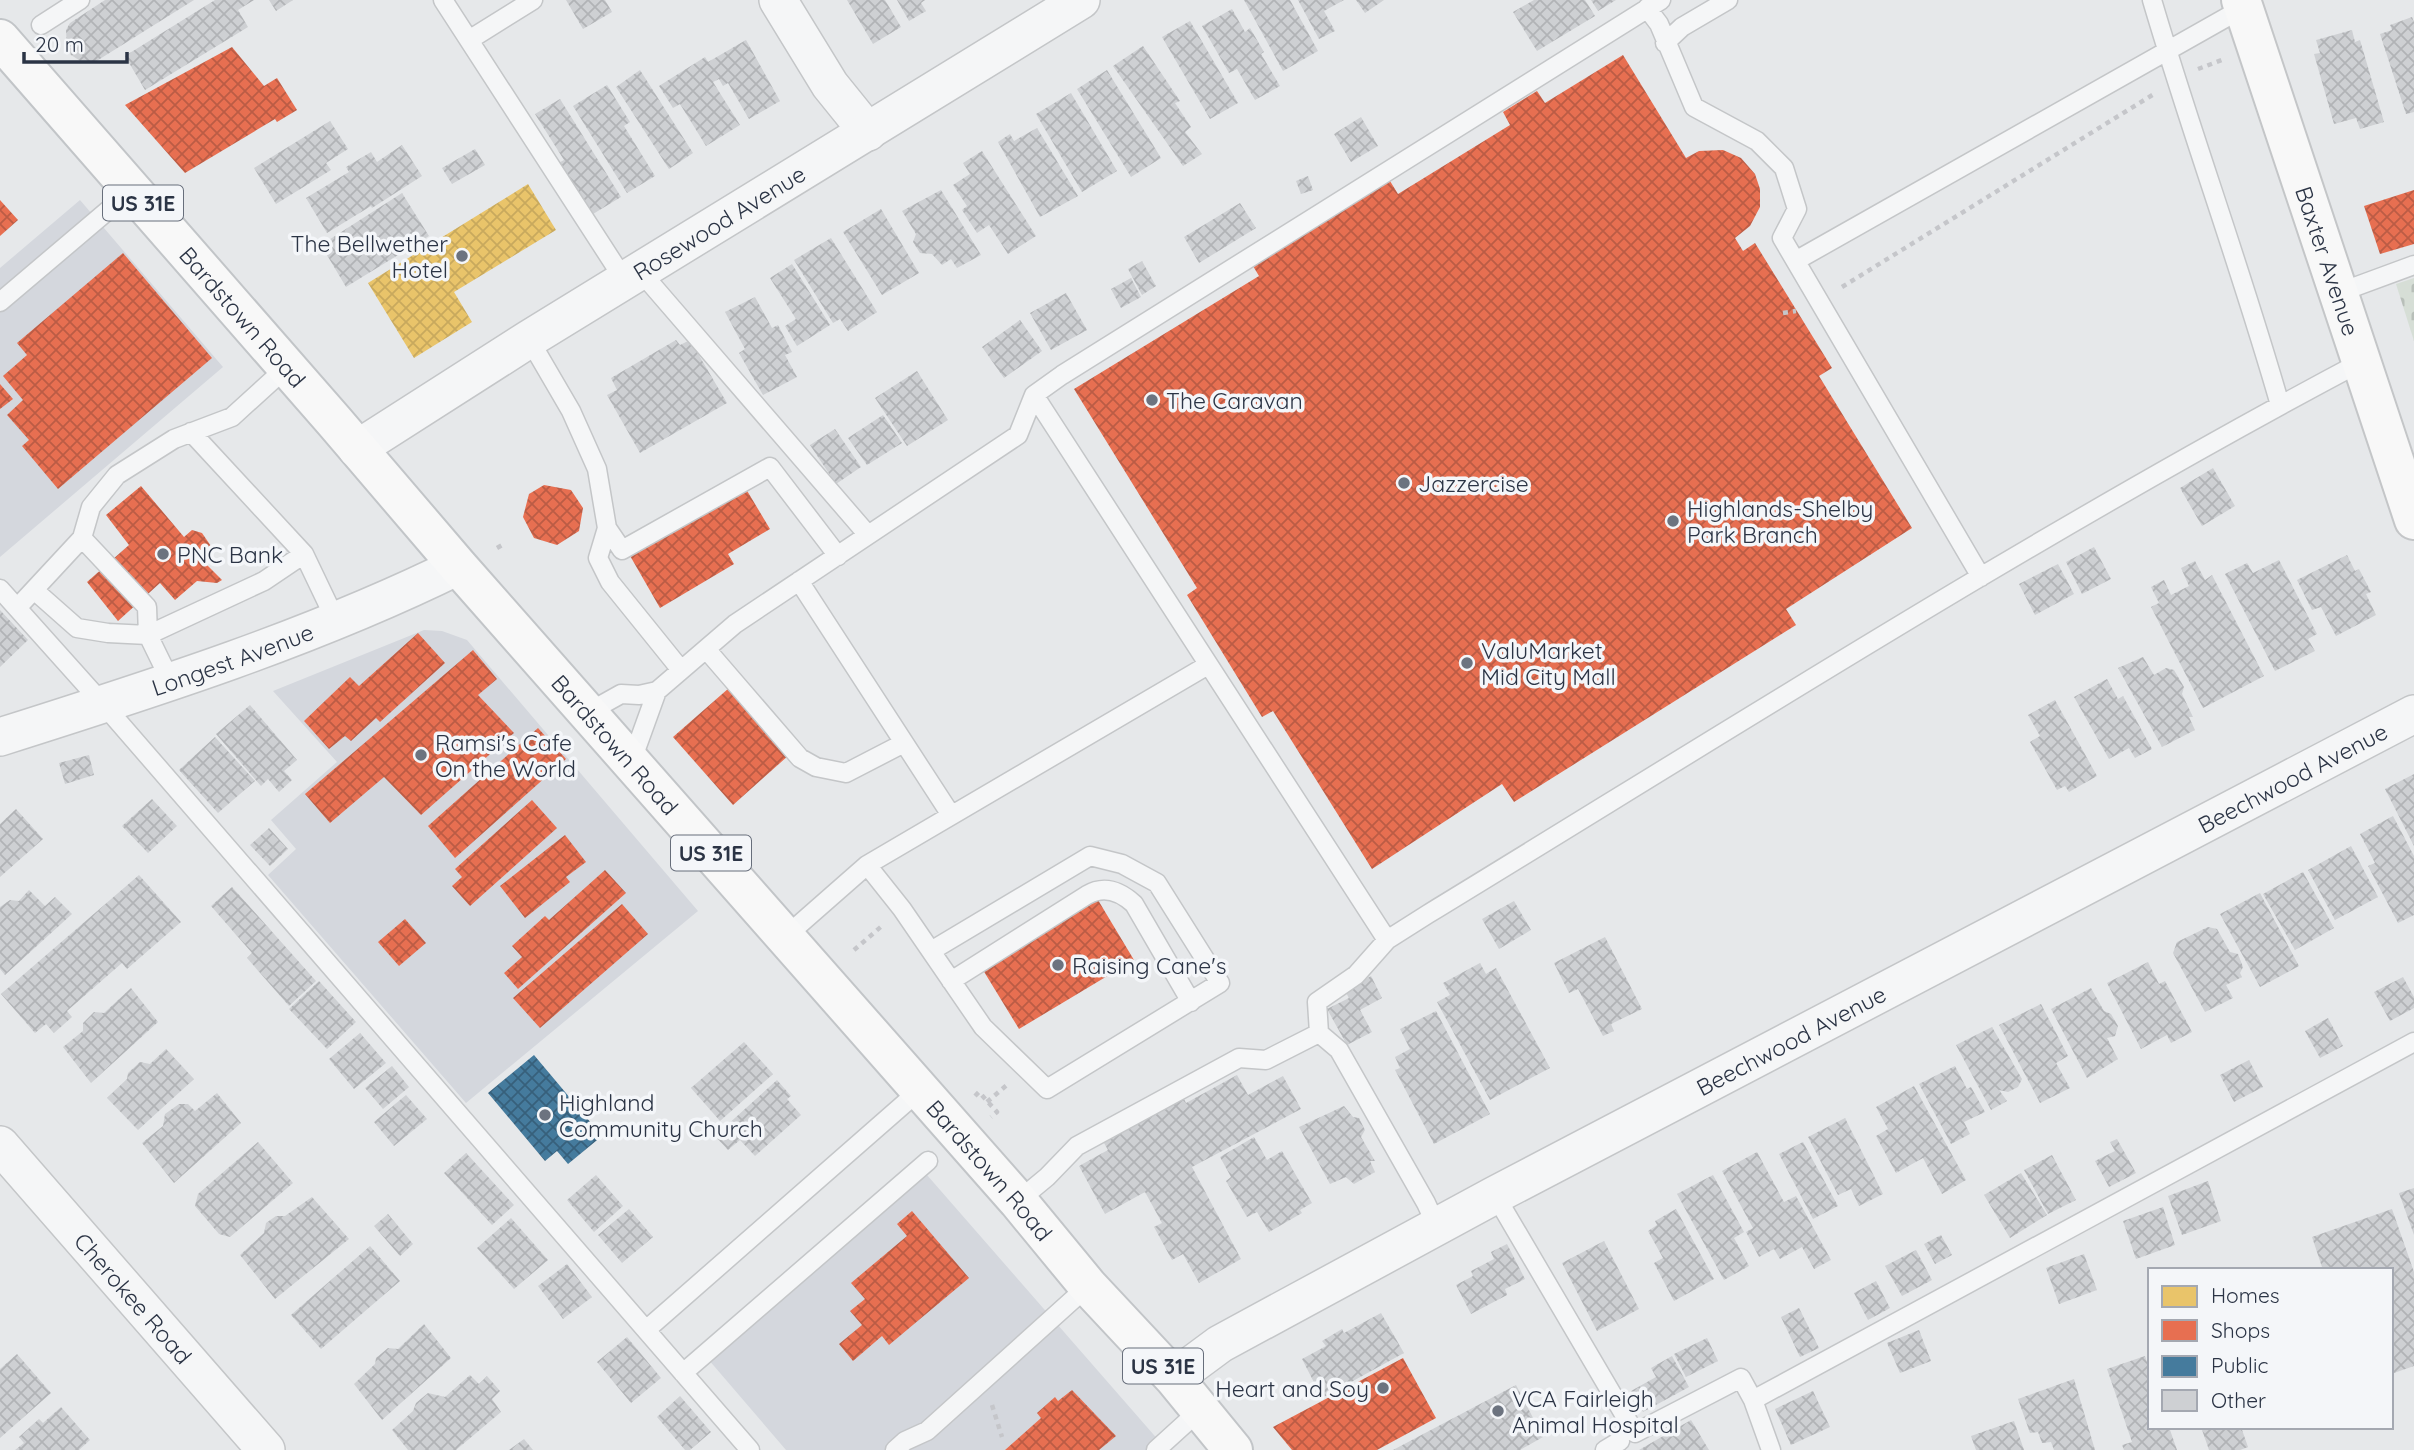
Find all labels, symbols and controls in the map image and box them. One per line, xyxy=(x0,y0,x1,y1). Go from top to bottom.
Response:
scale bar xyxy=(24,21,128,65)
text: 20 m xyxy=(35,31,84,57)
street label: Rosewood Avenue xyxy=(627,158,810,286)
street label: Baxter Avenue xyxy=(2289,182,2366,339)
road number: US 31E xyxy=(103,186,183,220)
place label: The Bellwether Hotel xyxy=(291,229,448,284)
street label: Bardstown Road xyxy=(174,240,312,393)
marker: The Bellwether Hotel xyxy=(454,248,470,264)
place label: The Caravan xyxy=(1166,386,1303,415)
marker: The Caravan xyxy=(1144,392,1160,408)
place label: Jazzercise xyxy=(1418,469,1529,498)
marker: Jazzercise xyxy=(1396,475,1412,491)
place label: Highlands-Shelby Park Branch xyxy=(1687,494,1873,549)
marker: Highlands-Shelby Park Branch xyxy=(1665,513,1681,529)
place label: PNC Bank xyxy=(177,540,283,569)
marker: PNC Bank xyxy=(155,546,171,562)
street label: Longest Avenue xyxy=(148,617,317,702)
place label: ValuMarket Mid City Mall xyxy=(1481,636,1616,691)
marker: ValuMarket Mid City Mall xyxy=(1459,655,1475,671)
street label: Bardstown Road xyxy=(546,668,685,821)
street label: Beechwood Avenue xyxy=(2193,716,2392,839)
place label: Ramsi's Cafe On the World xyxy=(435,728,576,783)
marker: Ramsi's Cafe On the World xyxy=(413,747,429,763)
road number: US 31E xyxy=(671,836,751,870)
place label: Raising Cane's xyxy=(1072,951,1226,980)
marker: Raising Cane's xyxy=(1050,957,1066,973)
street label: Beechwood Avenue xyxy=(1691,979,1891,1102)
place label: Highland Community Church xyxy=(559,1088,763,1143)
street label: Bardstown Road xyxy=(921,1093,1059,1246)
marker: Highland Community Church xyxy=(537,1107,553,1123)
street label: Cherokee Road xyxy=(68,1226,198,1370)
legend xyxy=(2148,1268,2393,1429)
text: Homes xyxy=(2211,1282,2280,1308)
text: Shops xyxy=(2211,1317,2270,1343)
road number: US 31E xyxy=(1123,1348,1203,1384)
text: Public xyxy=(2211,1352,2268,1378)
place label: Heart and Soy xyxy=(1215,1374,1369,1403)
marker: Heart and Soy xyxy=(1375,1380,1391,1396)
place label: VCA Fairleigh Animal Hospital xyxy=(1512,1384,1679,1439)
text: Other xyxy=(2211,1387,2266,1413)
marker: VCA Fairleigh Animal Hospital xyxy=(1490,1403,1506,1419)

